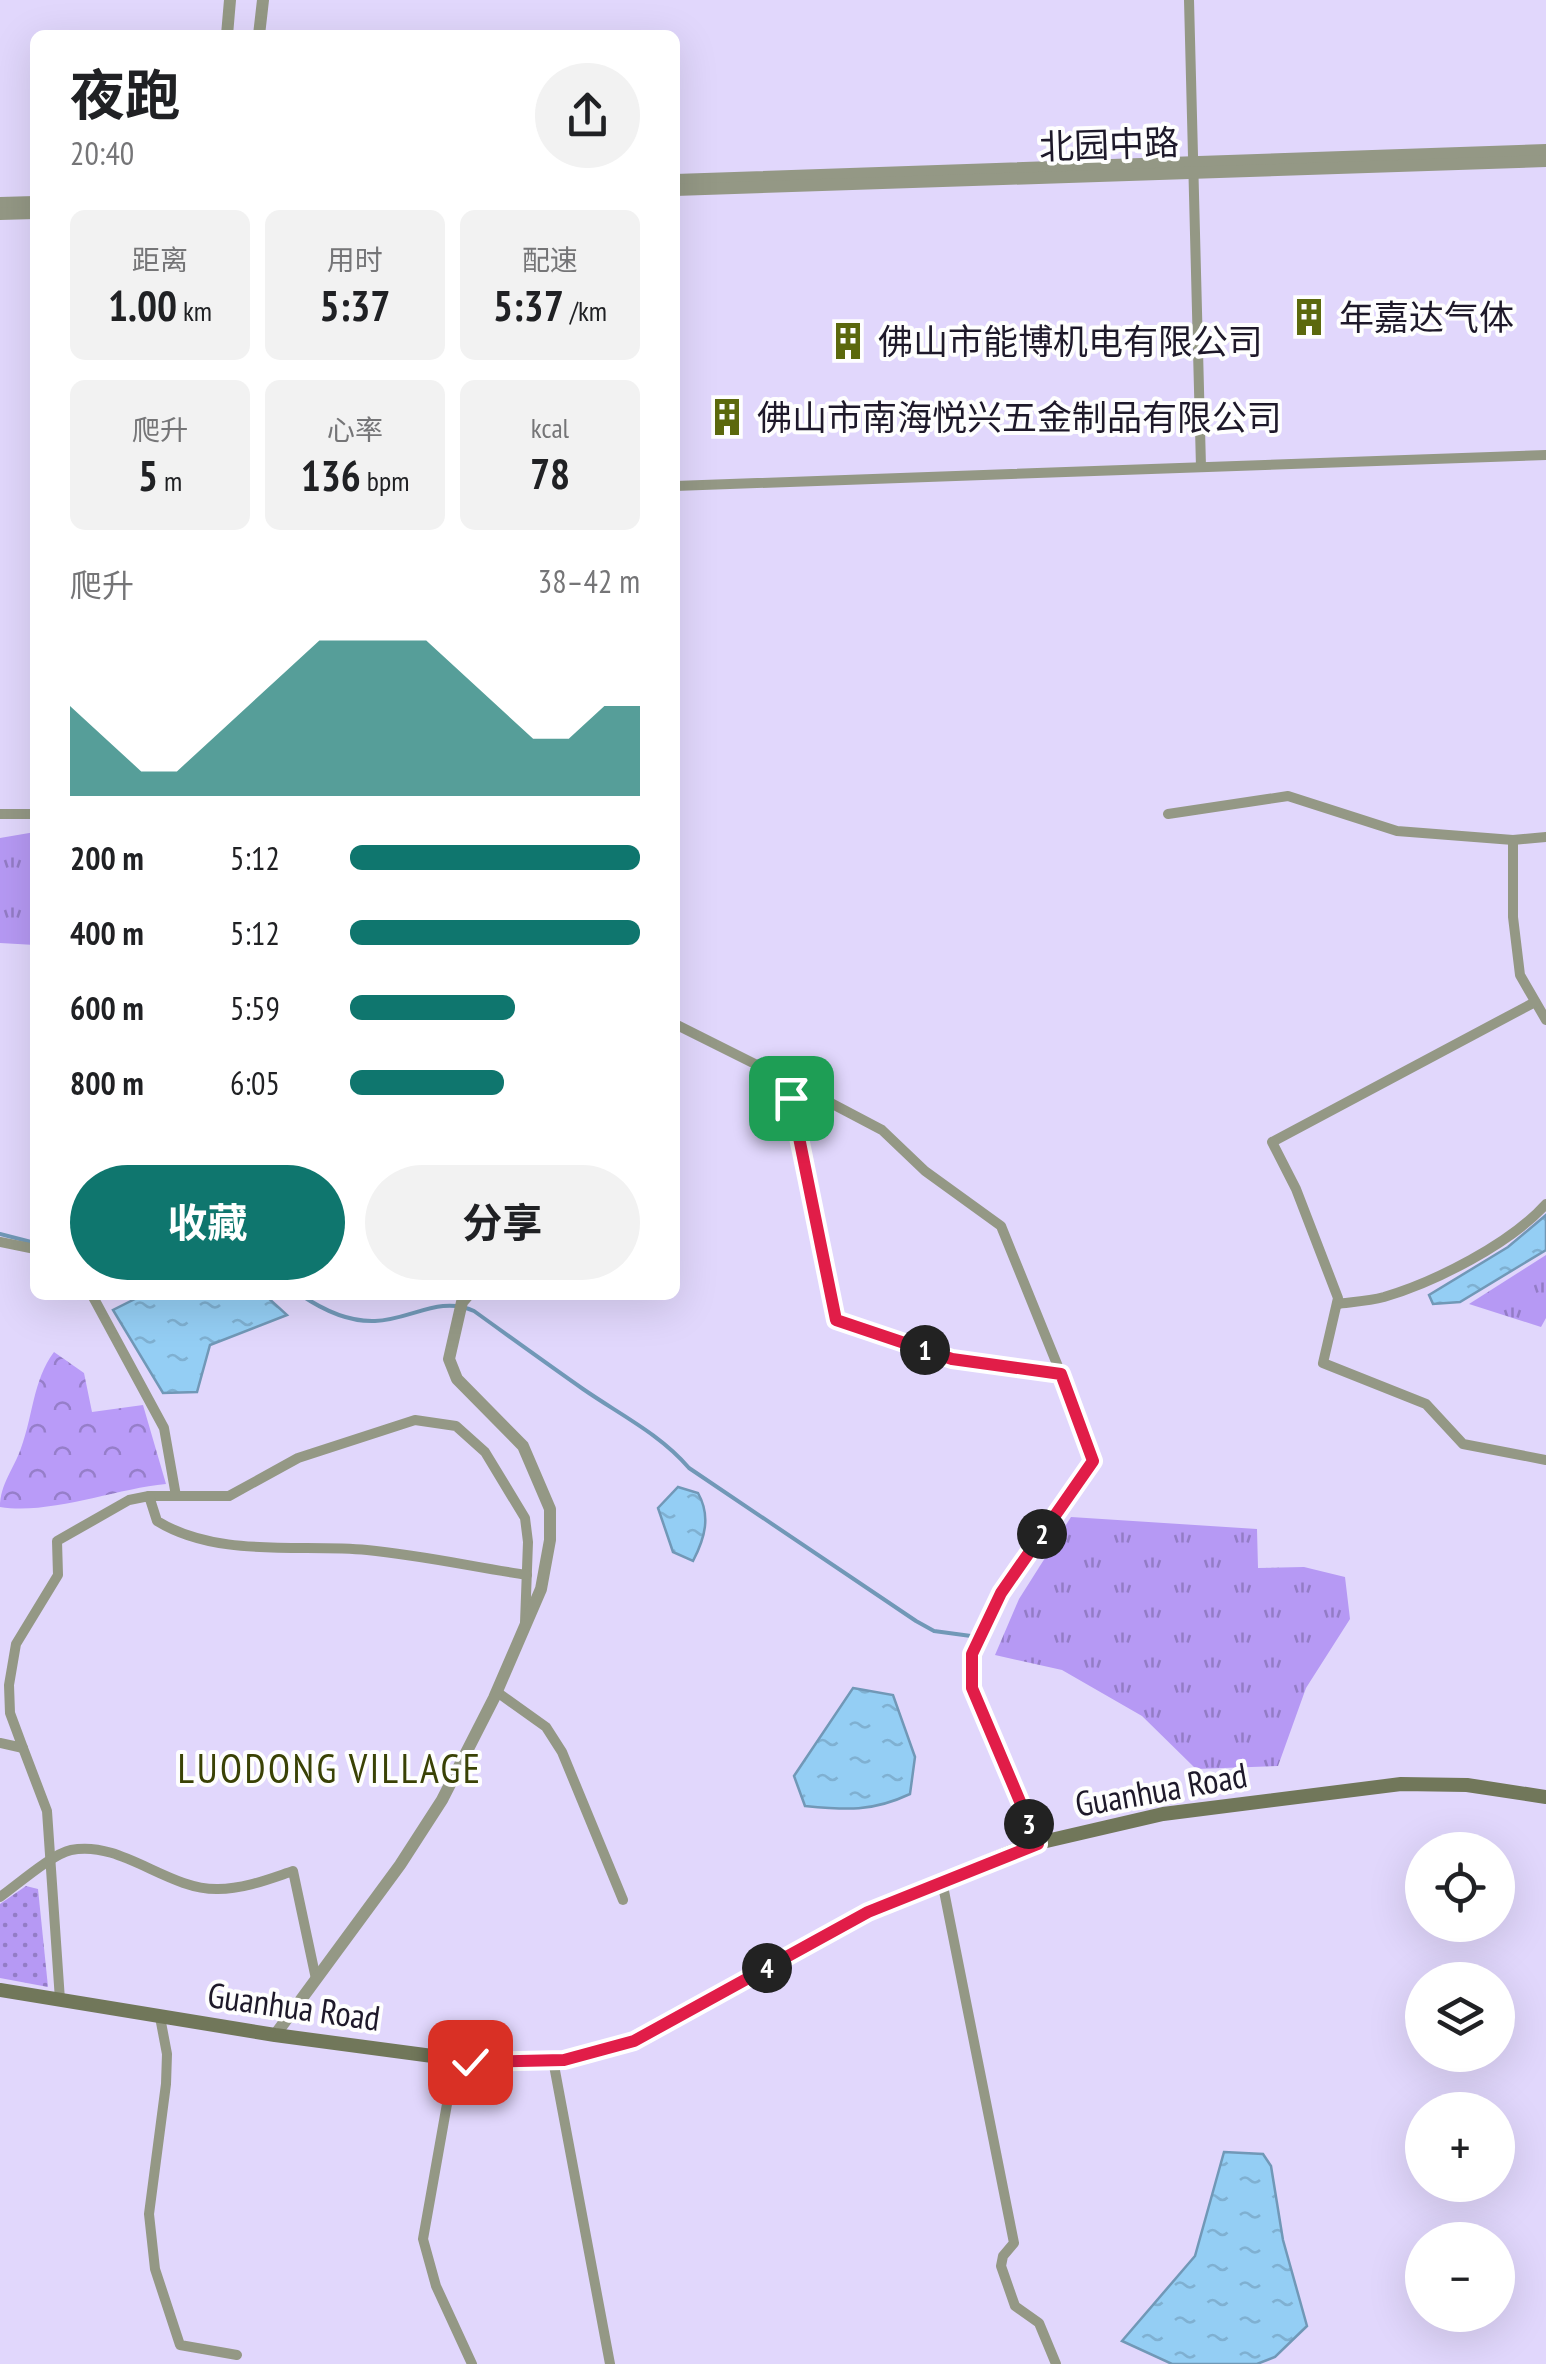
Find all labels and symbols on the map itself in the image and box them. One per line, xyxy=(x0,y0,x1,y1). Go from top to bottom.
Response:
street label: 北园中路 xyxy=(1038,119,1180,169)
place label: 年嘉达气体 xyxy=(1339,294,1514,340)
building icon: 年嘉达气体 xyxy=(1288,296,1330,338)
place label: 佛山市能博机电有限公司 xyxy=(878,318,1263,364)
building icon: 佛山市能博机电有限公司 xyxy=(827,320,869,362)
place label: 佛山市南海悦兴五金制品有限公司 xyxy=(757,394,1282,440)
building icon: 佛山市南海悦兴五金制品有限公司 xyxy=(706,396,748,438)
pin xyxy=(749,1056,834,1141)
pin: 1 xyxy=(900,1325,950,1375)
pin: 2 xyxy=(1017,1509,1067,1559)
district label: LUODONG VILLAGE xyxy=(178,1742,482,1794)
street label: Guanhua Road xyxy=(1072,1751,1250,1827)
pin: 3 xyxy=(1004,1799,1054,1849)
pin: 4 xyxy=(742,1943,792,1993)
street label: Guanhua Road xyxy=(205,1971,383,2041)
pin xyxy=(428,2020,513,2105)

